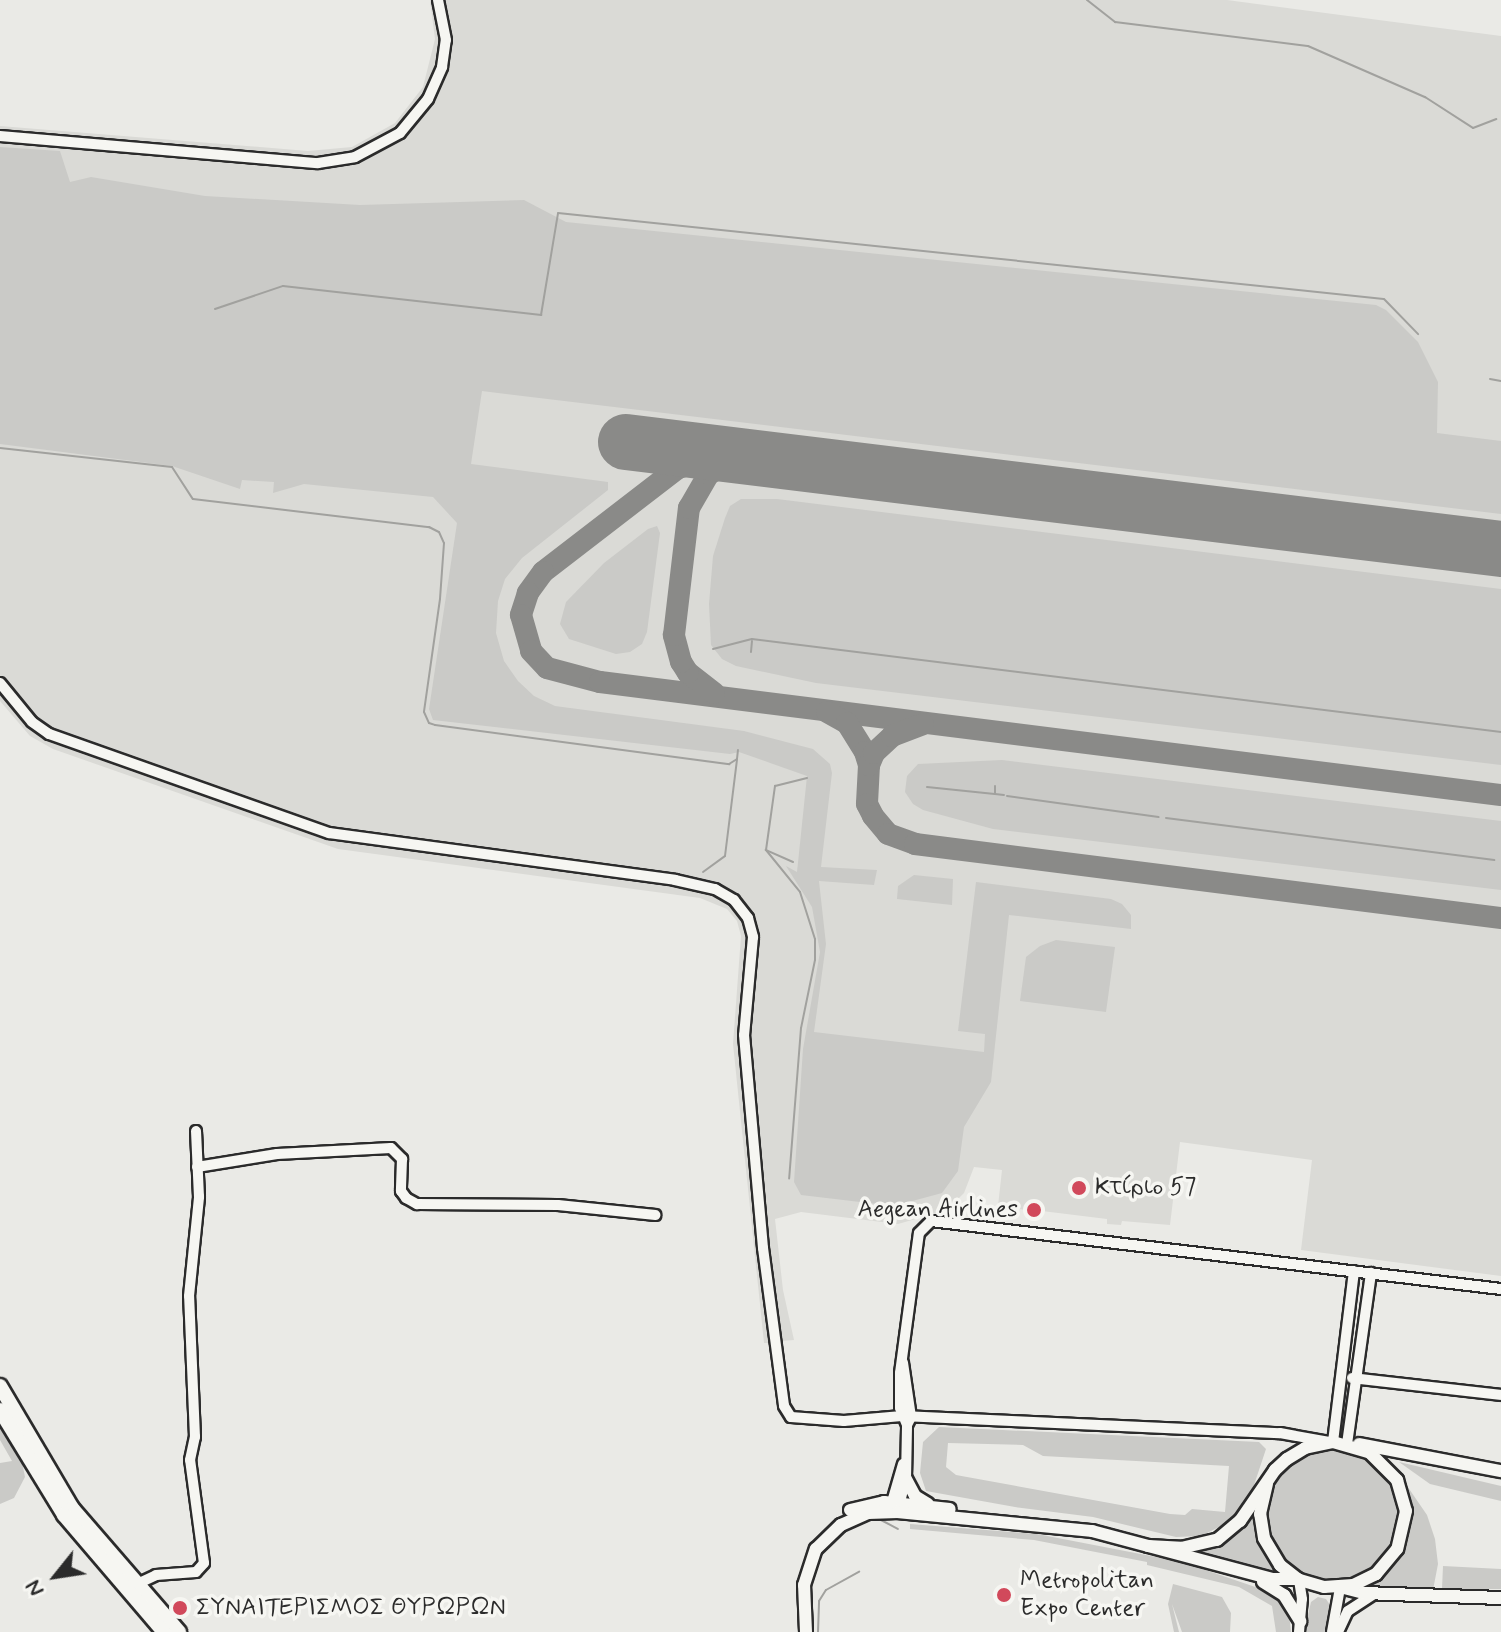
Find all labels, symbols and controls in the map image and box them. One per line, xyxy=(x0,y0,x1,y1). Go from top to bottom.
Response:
place label: Κτίριο 57 xyxy=(1095,1174,1196,1202)
marker: Κτίριο 57 xyxy=(1070,1179,1088,1197)
place label: Aegean Airlines xyxy=(857,1196,1018,1224)
marker: Aegean Airlines xyxy=(1025,1201,1043,1219)
north arrow xyxy=(16,1536,96,1616)
place label: Metropolitan Expo Center xyxy=(1020,1567,1154,1623)
text: N xyxy=(19,1575,51,1601)
marker: Metropolitan Expo Center xyxy=(995,1586,1013,1604)
place label: ΣΥΝΑΙΤΕΡΙΣΜΟΣ ΘΥΡΩΡΩΝ xyxy=(196,1594,506,1622)
marker: ΣΥΝΑΙΤΕΡΙΣΜΟΣ ΘΥΡΩΡΩΝ xyxy=(171,1599,189,1617)

